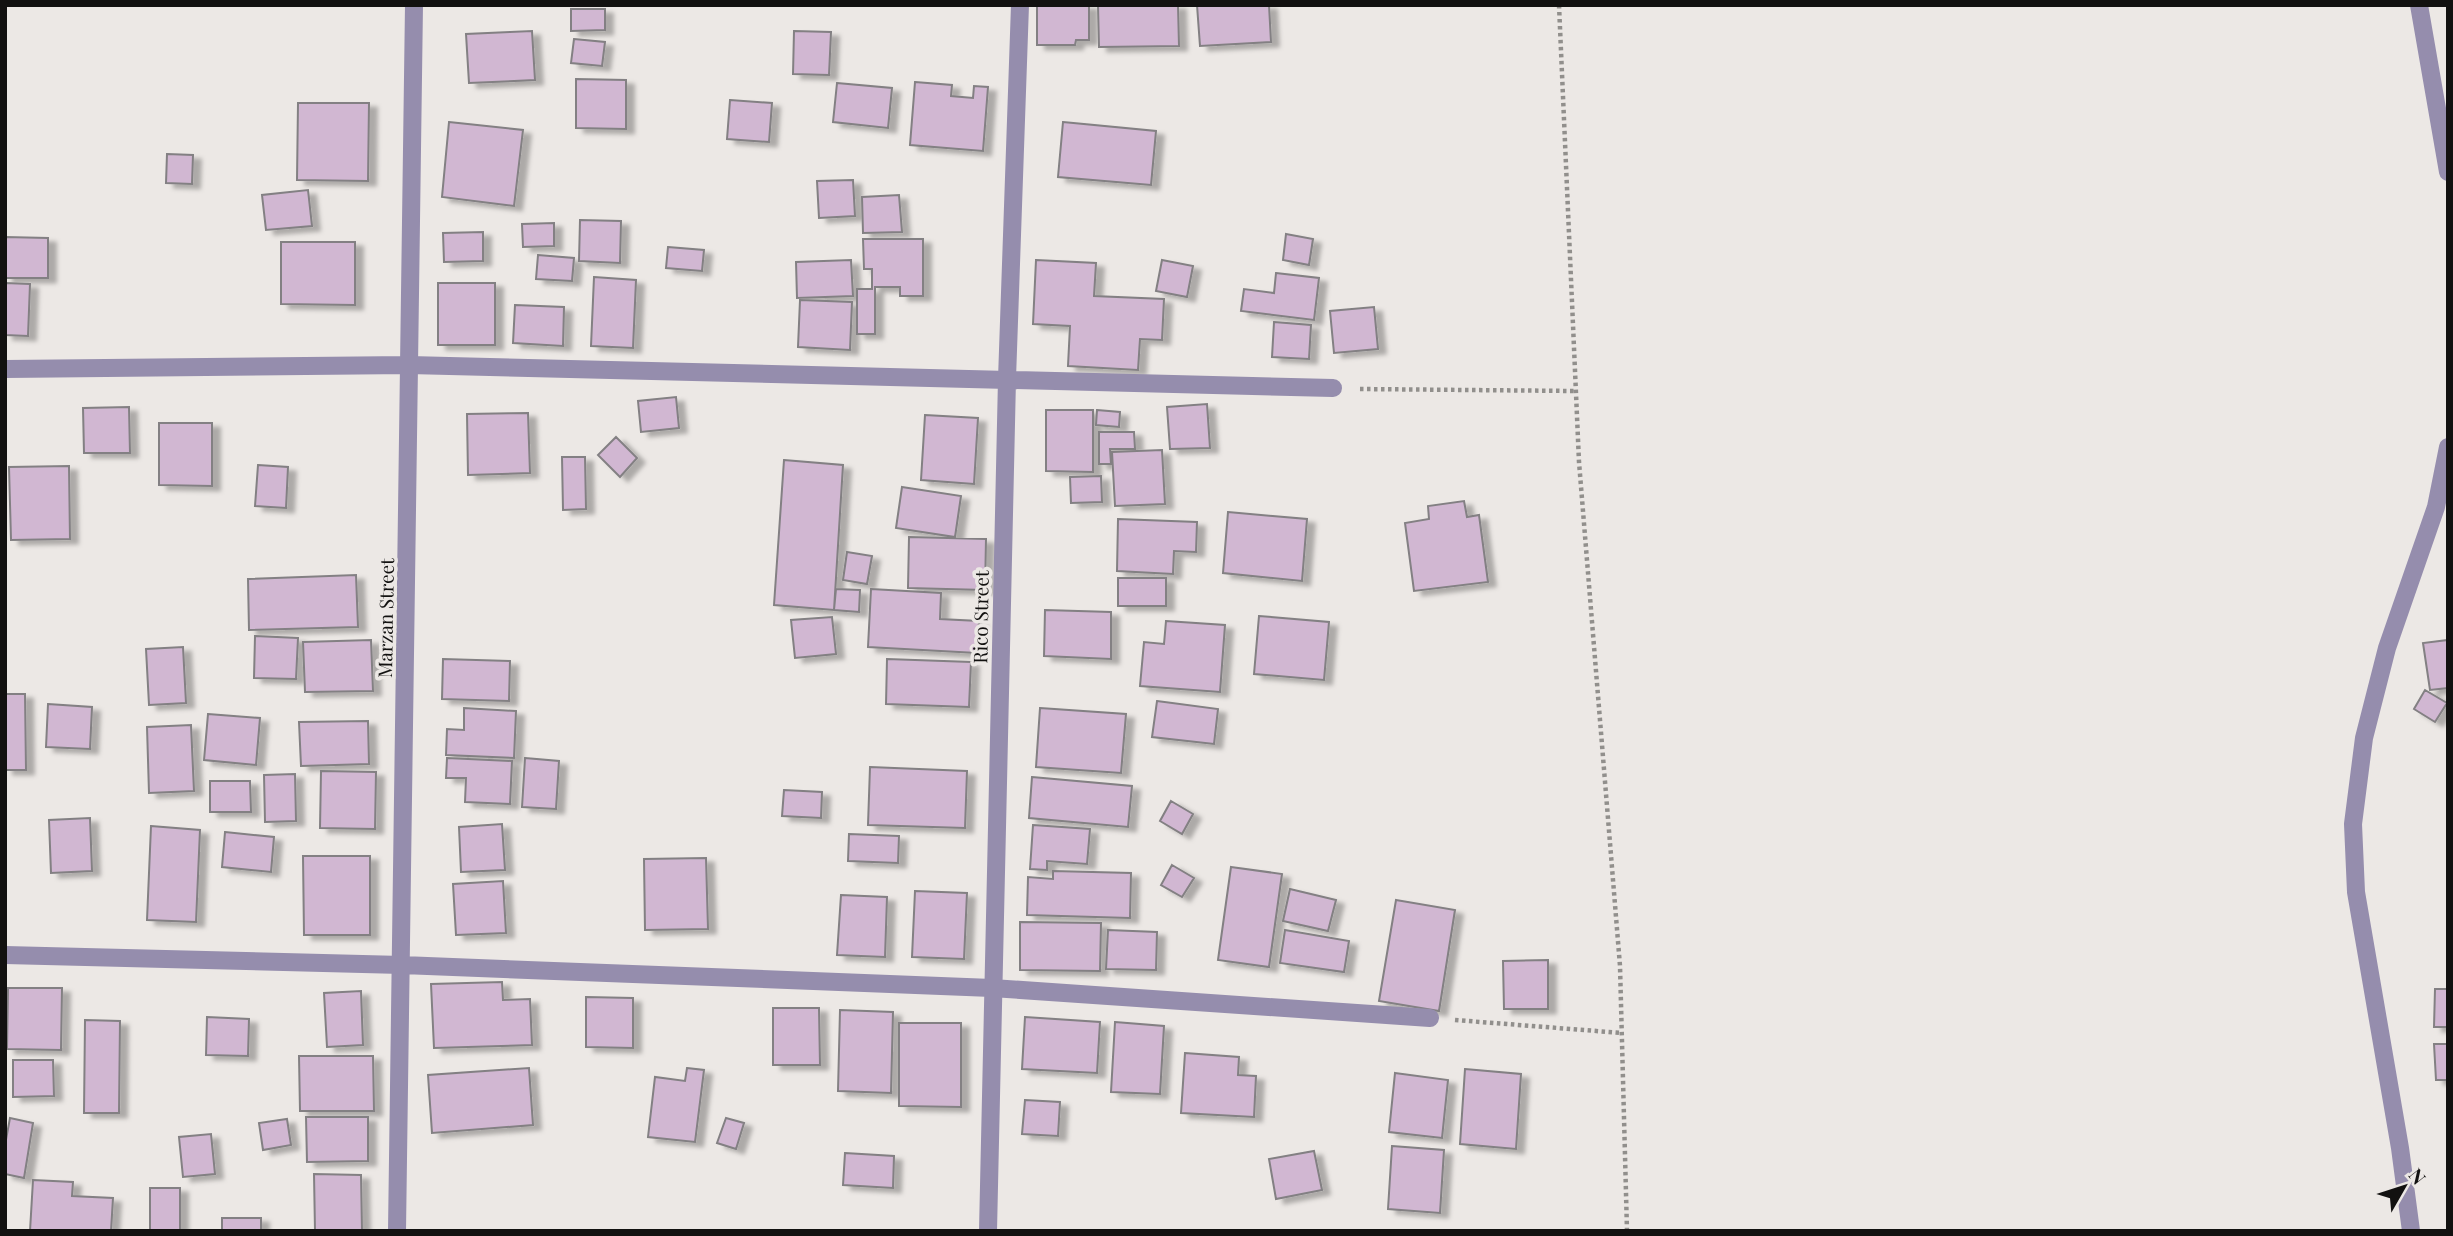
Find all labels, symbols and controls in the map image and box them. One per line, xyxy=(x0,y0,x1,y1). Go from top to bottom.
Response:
street label: Marzan Street xyxy=(371,558,399,678)
street label: Rico Street xyxy=(966,570,994,664)
north arrow xyxy=(2369,1152,2439,1222)
text: N xyxy=(2404,1162,2433,1189)

